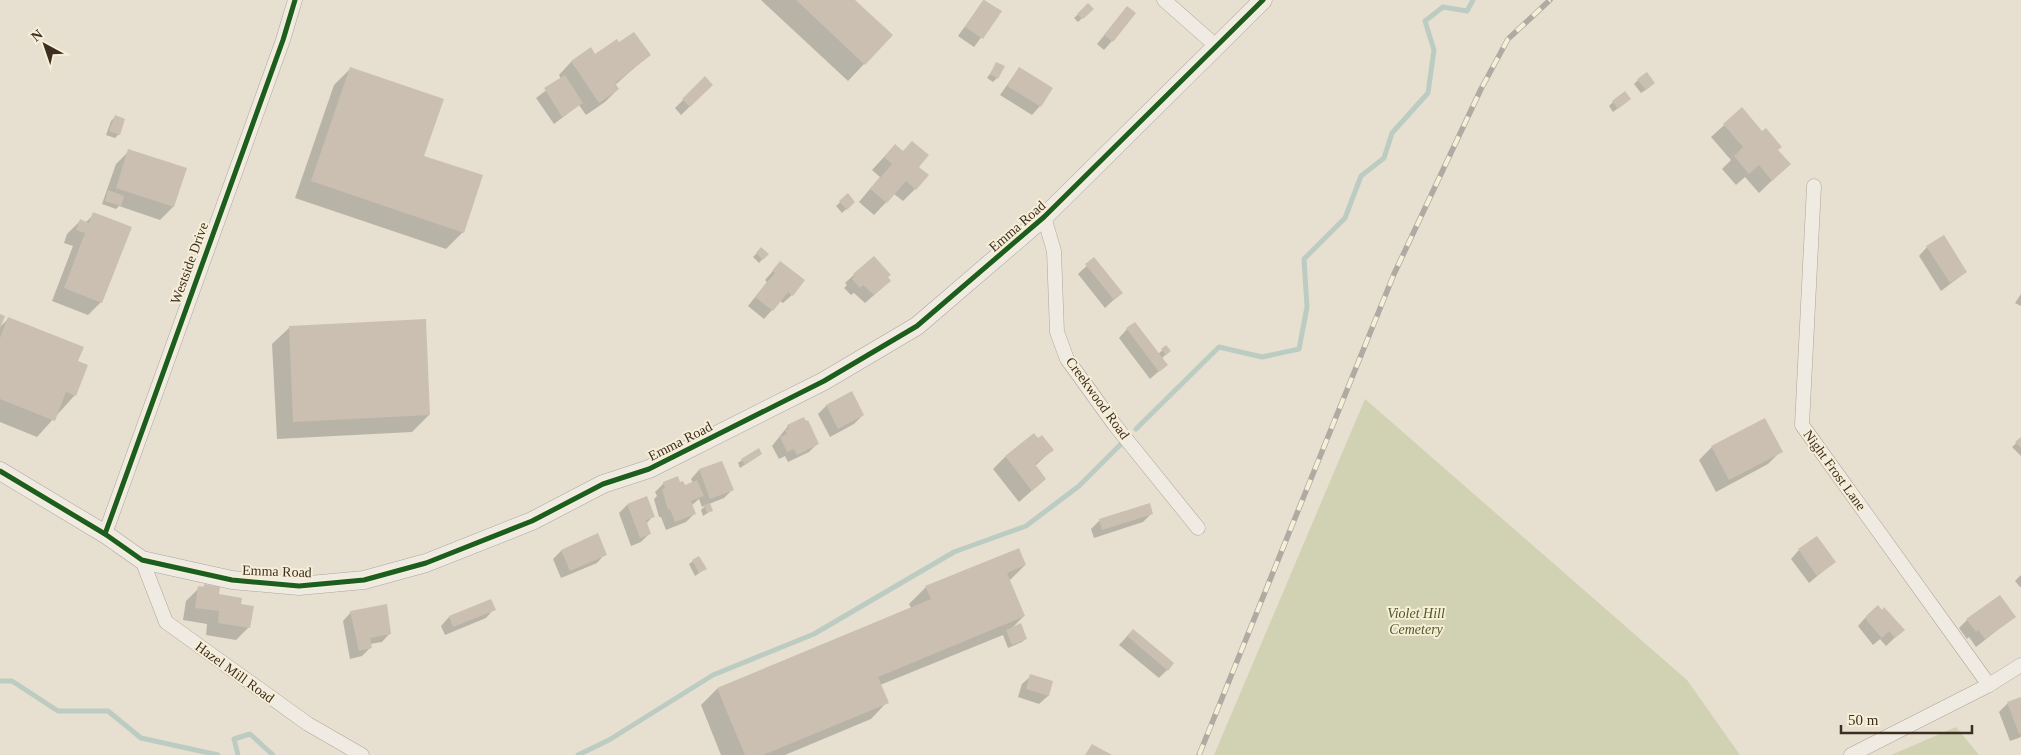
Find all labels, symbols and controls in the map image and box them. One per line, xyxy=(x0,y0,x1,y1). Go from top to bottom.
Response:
north arrow xyxy=(20,20,70,70)
text: N xyxy=(28,26,46,44)
street label: Emma Road xyxy=(986,198,1049,255)
street label: Westside Drive xyxy=(168,220,211,306)
street label: Creekwood Road xyxy=(1063,354,1132,442)
street label: Emma Road xyxy=(646,419,715,464)
street label: Night Frost Lane xyxy=(1800,427,1869,513)
street label: Emma Road xyxy=(242,563,312,580)
park label: Violet Hill Cemetery xyxy=(1387,606,1445,637)
street label: Hazel Mill Road xyxy=(193,639,277,706)
scale bar xyxy=(1841,702,1972,734)
text: 50 m xyxy=(1848,712,1879,728)

